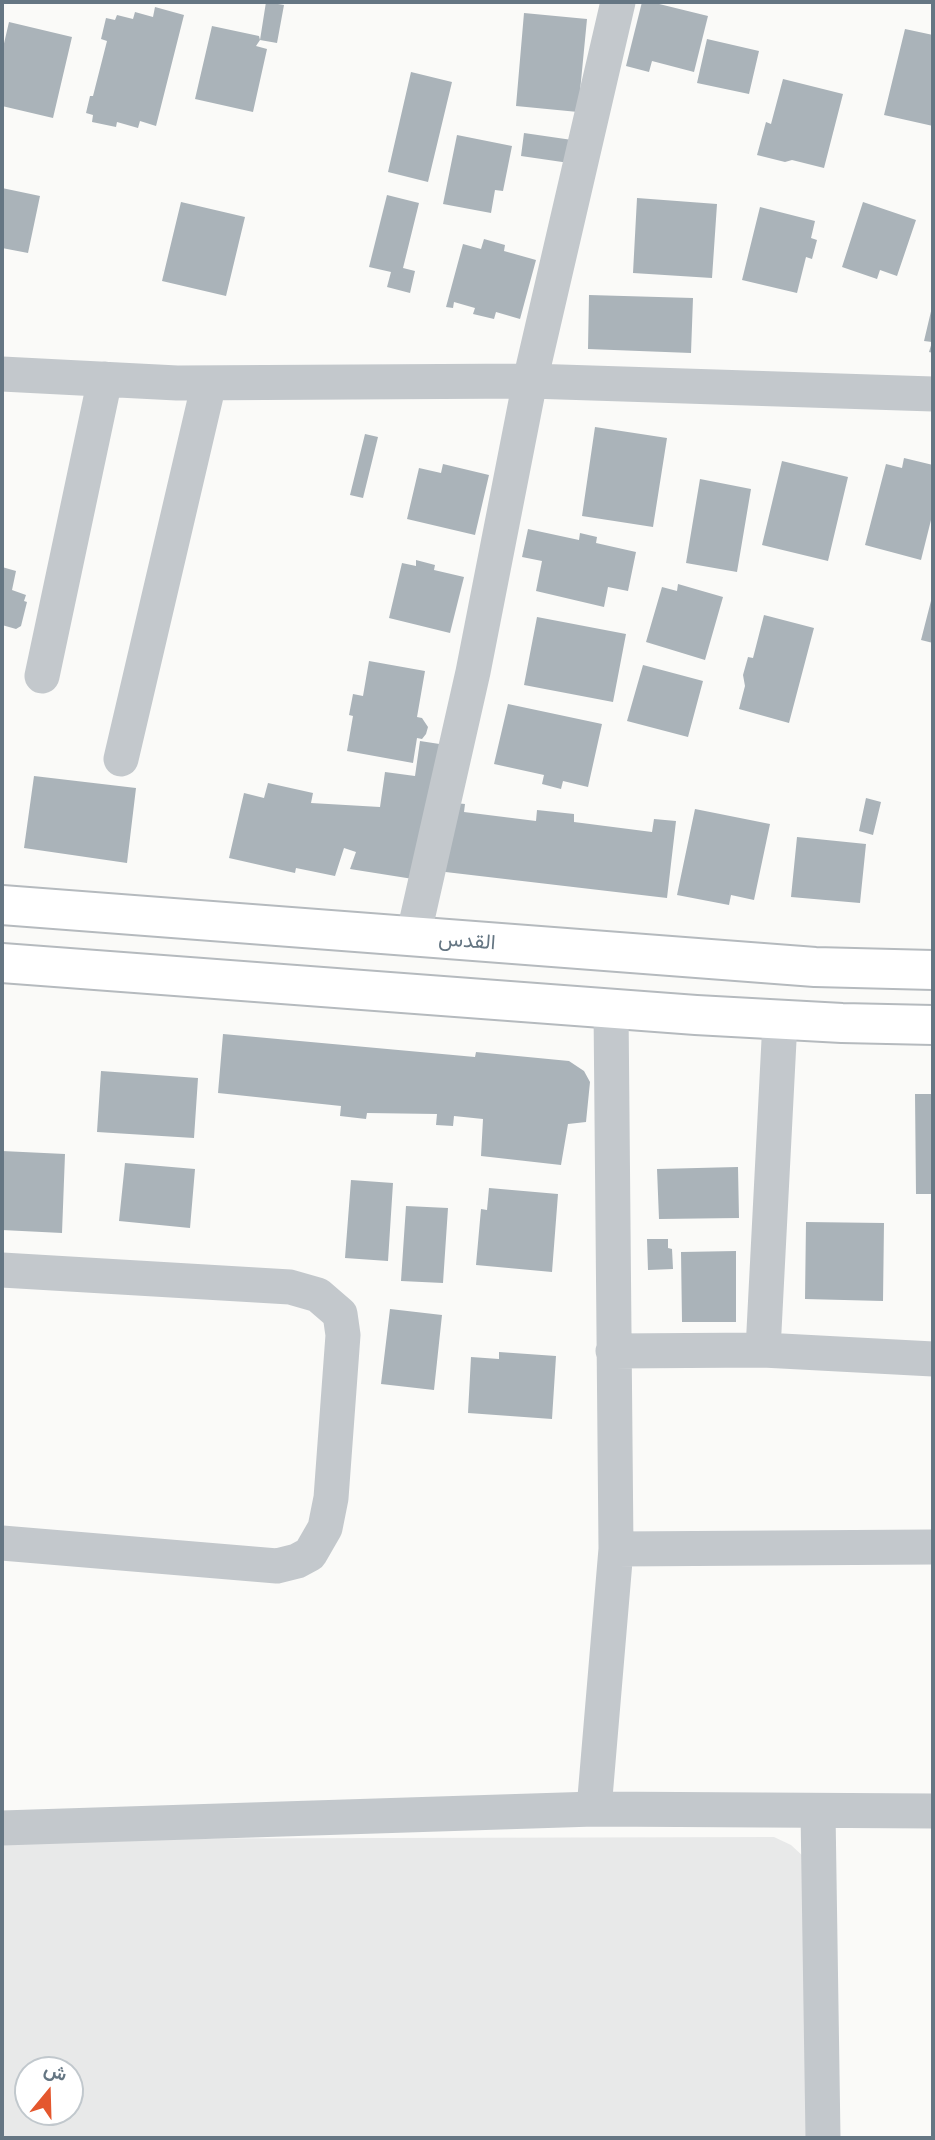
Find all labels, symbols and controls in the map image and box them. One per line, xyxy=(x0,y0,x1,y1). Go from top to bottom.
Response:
street label: القدس xyxy=(438,926,496,956)
north arrow xyxy=(14,2056,84,2126)
text: ش xyxy=(41,2060,69,2085)

